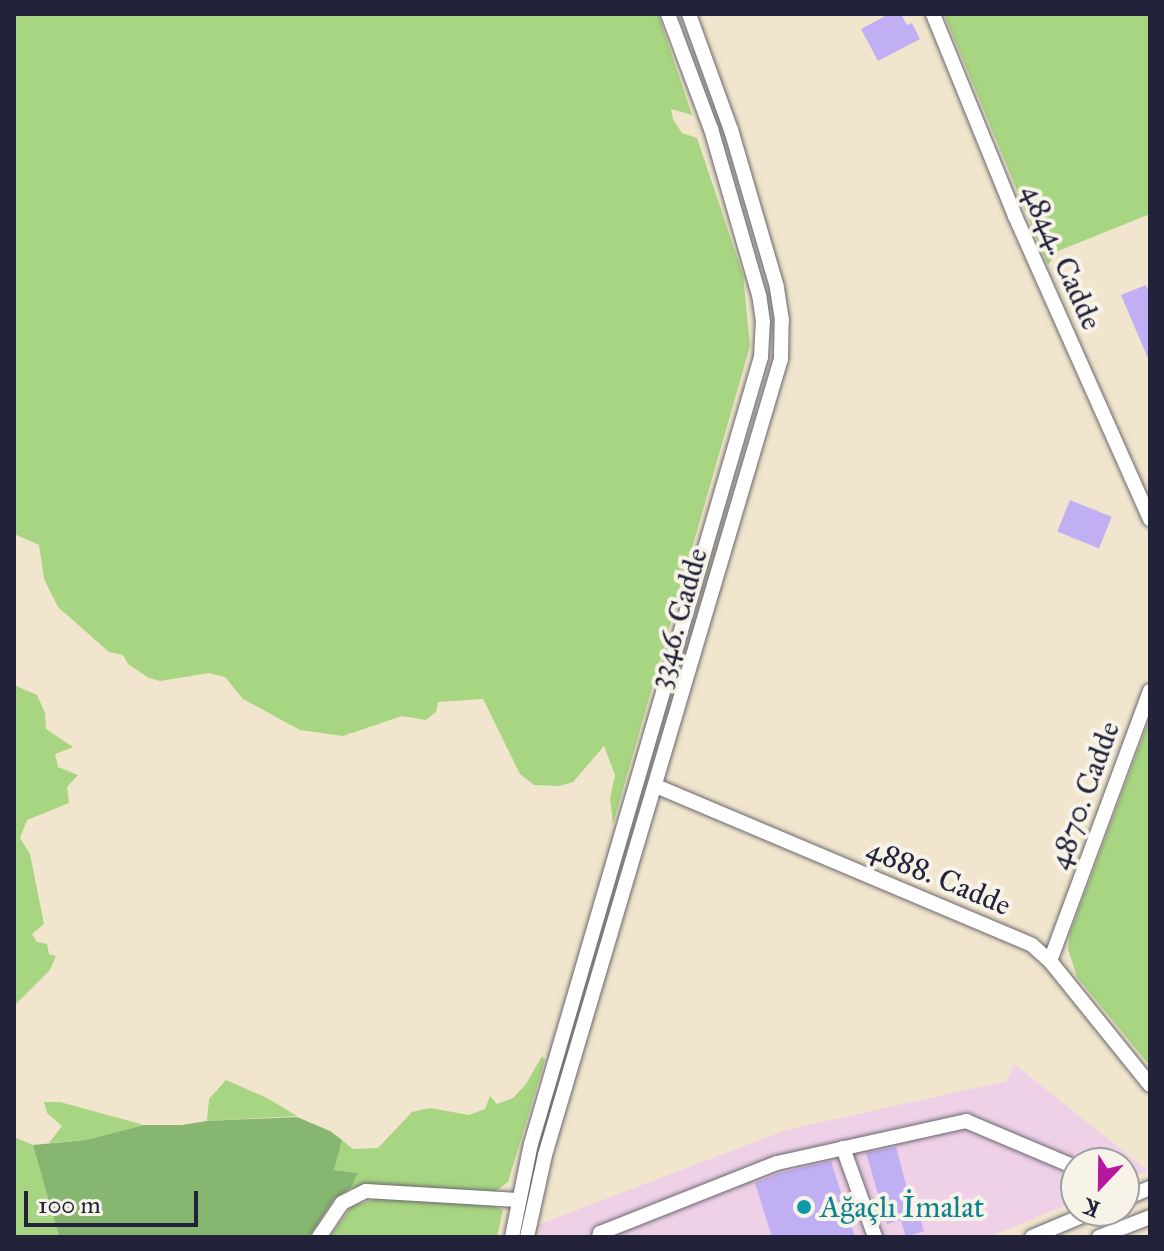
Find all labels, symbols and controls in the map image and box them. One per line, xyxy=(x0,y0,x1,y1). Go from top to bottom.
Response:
street label: 4844. Cadde xyxy=(1014,179,1110,335)
street label: 3346. Cadde xyxy=(641,544,715,692)
street label: 4870. Cadde xyxy=(1041,716,1127,874)
street label: 4888. Cadde xyxy=(862,831,1016,923)
north arrow xyxy=(1060,1147,1140,1227)
scale bar xyxy=(28,1175,202,1225)
place label: Ağaçlı İmalat xyxy=(820,1189,984,1225)
text: 100 m xyxy=(38,1190,101,1220)
text: K xyxy=(1079,1192,1104,1223)
marker: Ağaçlı İmalat xyxy=(795,1198,813,1216)

